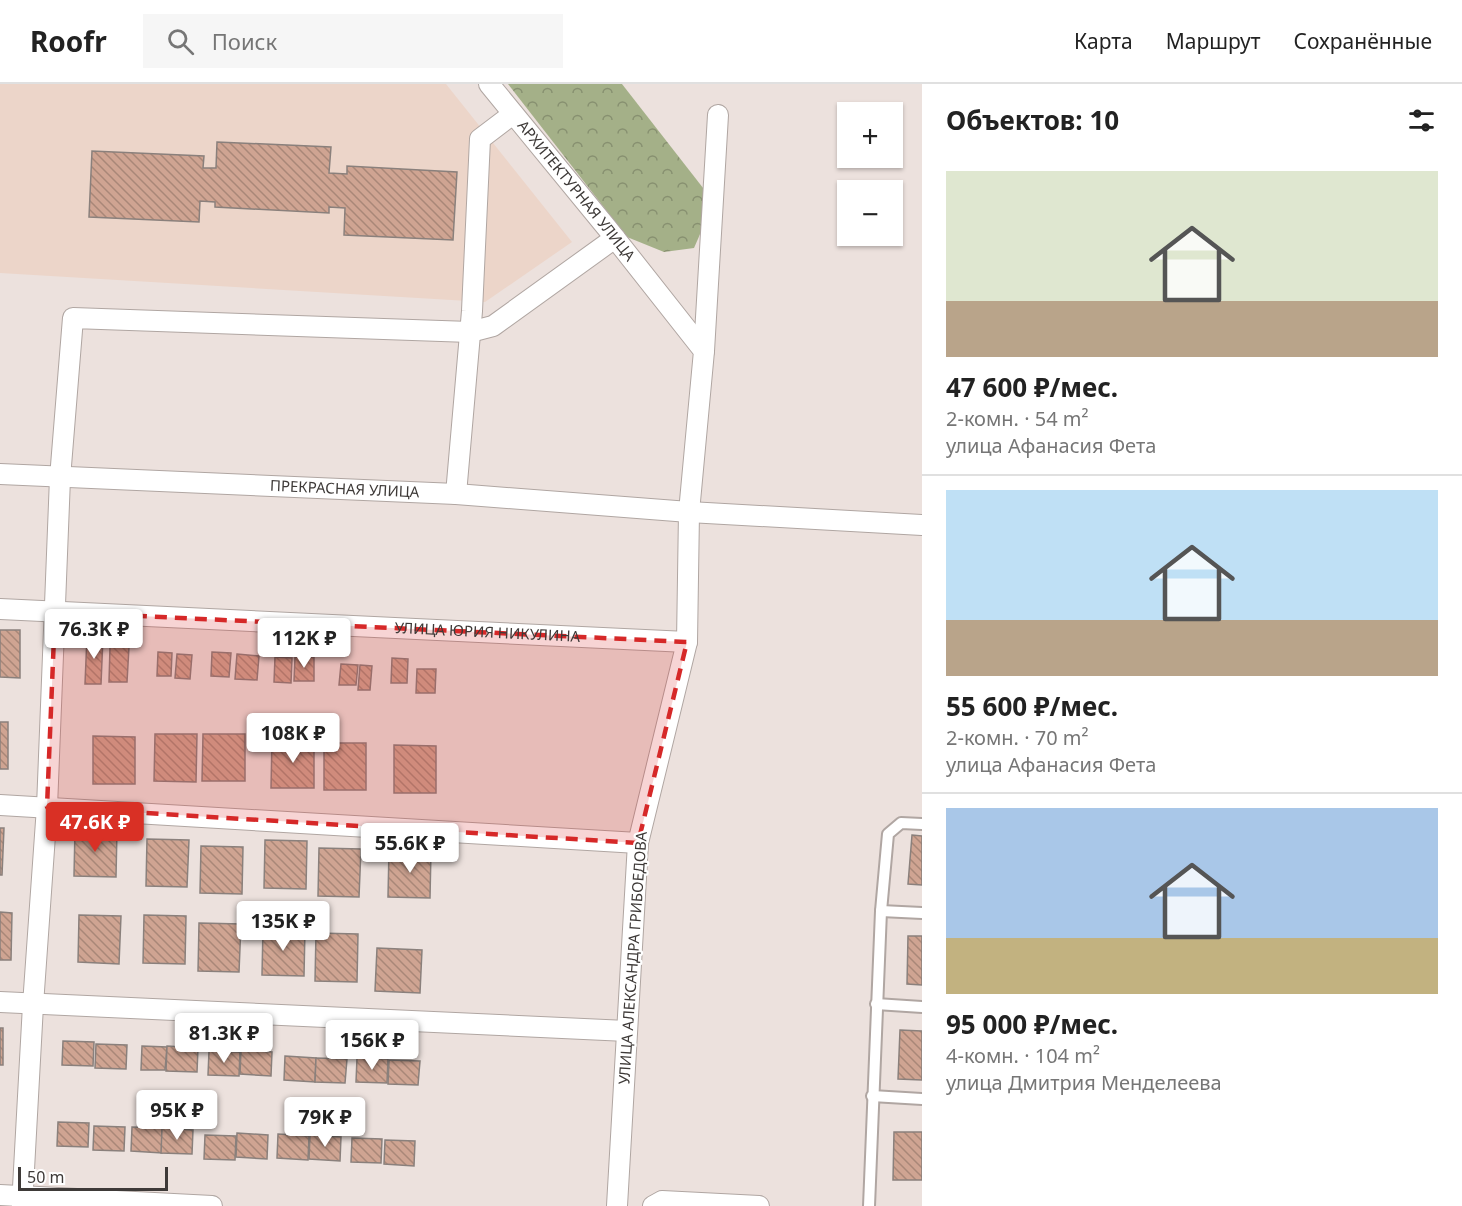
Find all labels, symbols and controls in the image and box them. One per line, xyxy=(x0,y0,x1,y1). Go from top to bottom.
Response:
search box xyxy=(143,14,563,68)
text: Roofr xyxy=(30,22,107,60)
icon: search xyxy=(164,25,197,58)
text: Поиск xyxy=(212,26,277,56)
text: Карта xyxy=(1074,27,1133,55)
text: Маршрут xyxy=(1166,27,1261,55)
text: Сохранённые xyxy=(1294,27,1432,55)
map controls xyxy=(837,102,903,246)
button: + xyxy=(837,102,903,168)
text: Объектов: 10 xyxy=(946,102,1119,138)
icon: filters xyxy=(1405,104,1438,137)
street label: АРХИТЕКТУРНАЯ УЛИЦА xyxy=(514,116,641,265)
button: − xyxy=(837,180,903,246)
icon: home xyxy=(1138,210,1246,318)
text: 47 600 ₽/мес. xyxy=(946,369,1118,405)
text: 2-комн. · 54 m² xyxy=(946,405,1089,432)
text: улица Афанасия Фета xyxy=(946,432,1156,459)
street label: ПРЕКРАСНАЯ УЛИЦА xyxy=(270,475,420,501)
icon: home xyxy=(1138,529,1246,637)
pin: 76.3K ₽ xyxy=(39,609,149,660)
text: 76.3K ₽ xyxy=(59,615,129,642)
street label: УЛИЦА ЮРИЯ НИКУЛИНА xyxy=(394,617,581,646)
pin: 112K ₽ xyxy=(255,618,353,669)
text: 112K ₽ xyxy=(272,624,336,651)
text: 55 600 ₽/мес. xyxy=(946,688,1118,724)
pin: 108K ₽ xyxy=(244,713,342,764)
text: 108K ₽ xyxy=(261,719,325,746)
text: 2-комн. · 70 m² xyxy=(946,724,1089,751)
text: улица Афанасия Фета xyxy=(946,751,1156,778)
pin: 47.6K ₽ xyxy=(40,802,150,853)
text: 47.6K ₽ xyxy=(60,808,130,835)
pin: 55.6K ₽ xyxy=(355,823,465,874)
text: 55.6K ₽ xyxy=(375,829,445,856)
street label: УЛИЦА АЛЕКСАНДРА ГРИБОЕДОВА xyxy=(613,830,651,1085)
icon: home xyxy=(1138,847,1246,955)
pin: 135K ₽ xyxy=(234,901,332,952)
text: 135K ₽ xyxy=(251,907,315,934)
text: 95 000 ₽/мес. xyxy=(946,1006,1118,1042)
pin: 81.3K ₽ xyxy=(169,1013,279,1064)
text: 81.3K ₽ xyxy=(189,1019,259,1046)
pin: 156K ₽ xyxy=(323,1020,421,1071)
text: 156K ₽ xyxy=(340,1026,404,1053)
text: 4-комн. · 104 m² xyxy=(946,1042,1100,1069)
text: улица Дмитрия Менделеева xyxy=(946,1069,1222,1096)
pin: 95K ₽ xyxy=(135,1090,219,1141)
text: 95K ₽ xyxy=(150,1096,204,1123)
pin: 79K ₽ xyxy=(283,1097,367,1148)
text: 79K ₽ xyxy=(298,1103,352,1130)
scale bar xyxy=(18,1164,168,1192)
text: 50 m xyxy=(27,1166,64,1188)

